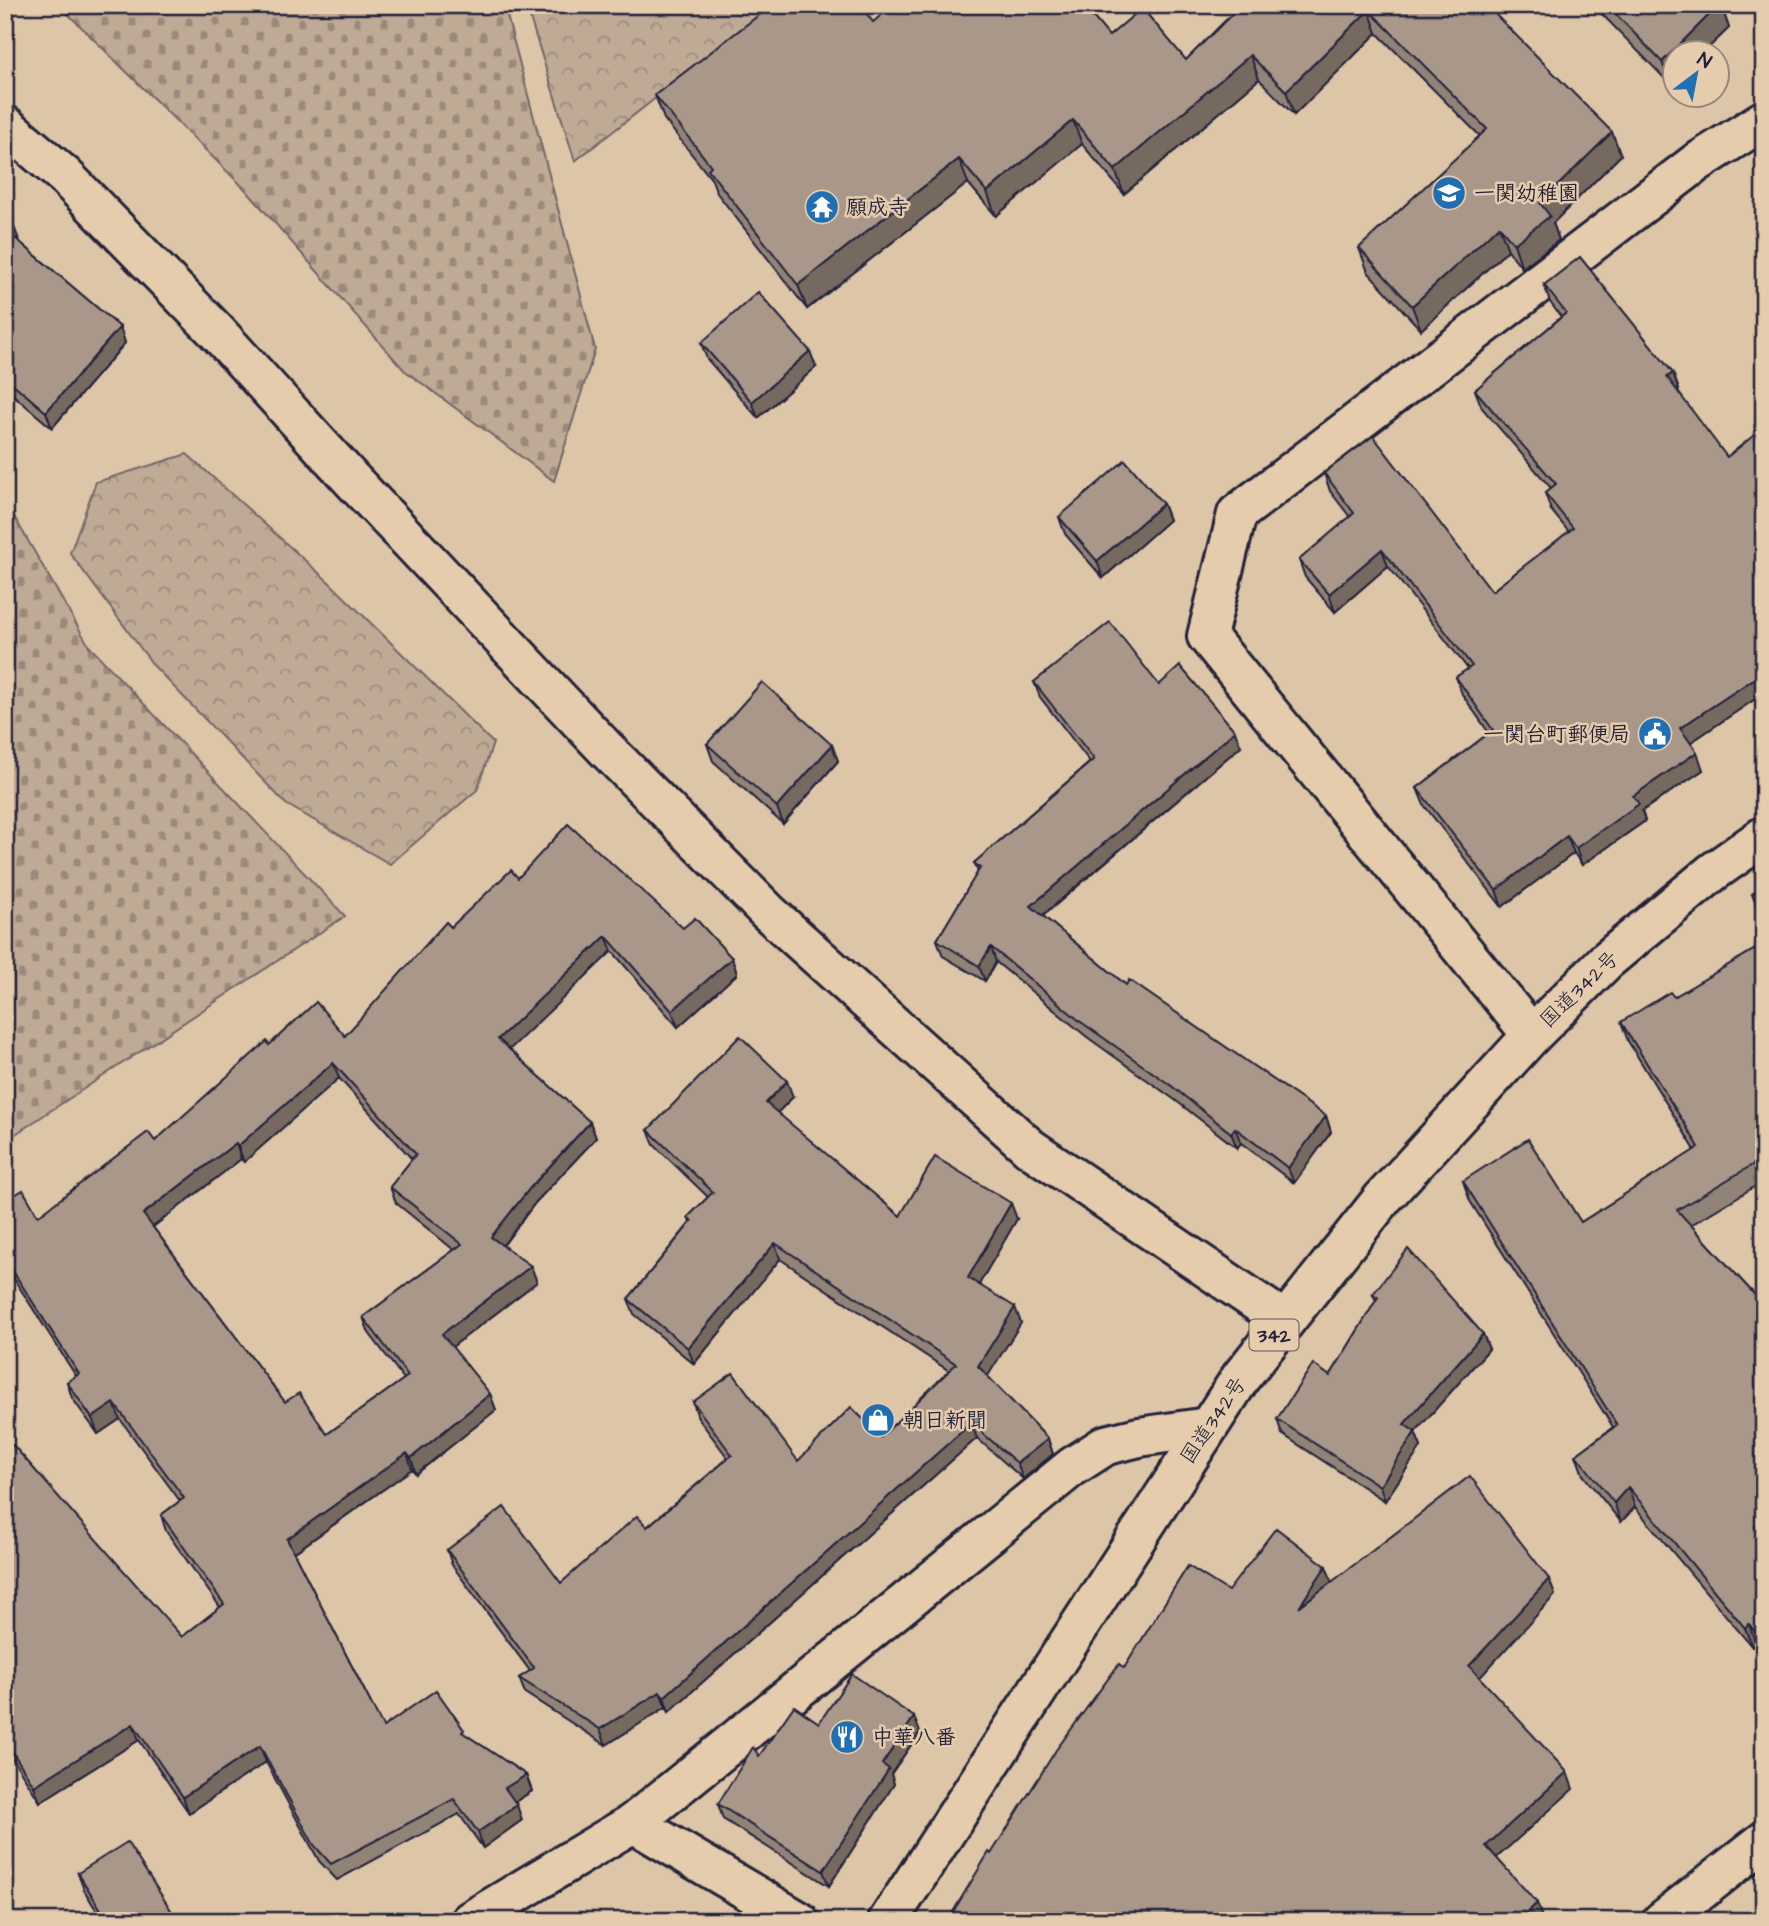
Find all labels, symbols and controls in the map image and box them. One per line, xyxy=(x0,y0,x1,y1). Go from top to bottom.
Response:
north arrow xyxy=(1660,38,1730,108)
text: N xyxy=(1692,46,1716,76)
school or university icon: 一関幼稚園 xyxy=(1430,174,1468,212)
place label: 一関幼稚園 xyxy=(1474,179,1579,208)
temple icon: 願成寺 xyxy=(803,188,841,226)
place label: 願成寺 xyxy=(846,193,909,222)
public building icon: 一関台町郵便局 xyxy=(1636,715,1674,753)
place label: 一関台町郵便局 xyxy=(1483,720,1630,749)
street label: 国道342号 xyxy=(1533,944,1625,1035)
road number: 342 xyxy=(1250,1320,1298,1350)
street label: 国道342号 xyxy=(1173,1371,1253,1470)
shop icon: 朝日新聞 xyxy=(859,1401,897,1439)
place label: 朝日新聞 xyxy=(903,1406,987,1435)
restaurant icon: 中華八番 xyxy=(828,1718,866,1756)
place label: 中華八番 xyxy=(872,1723,956,1752)

